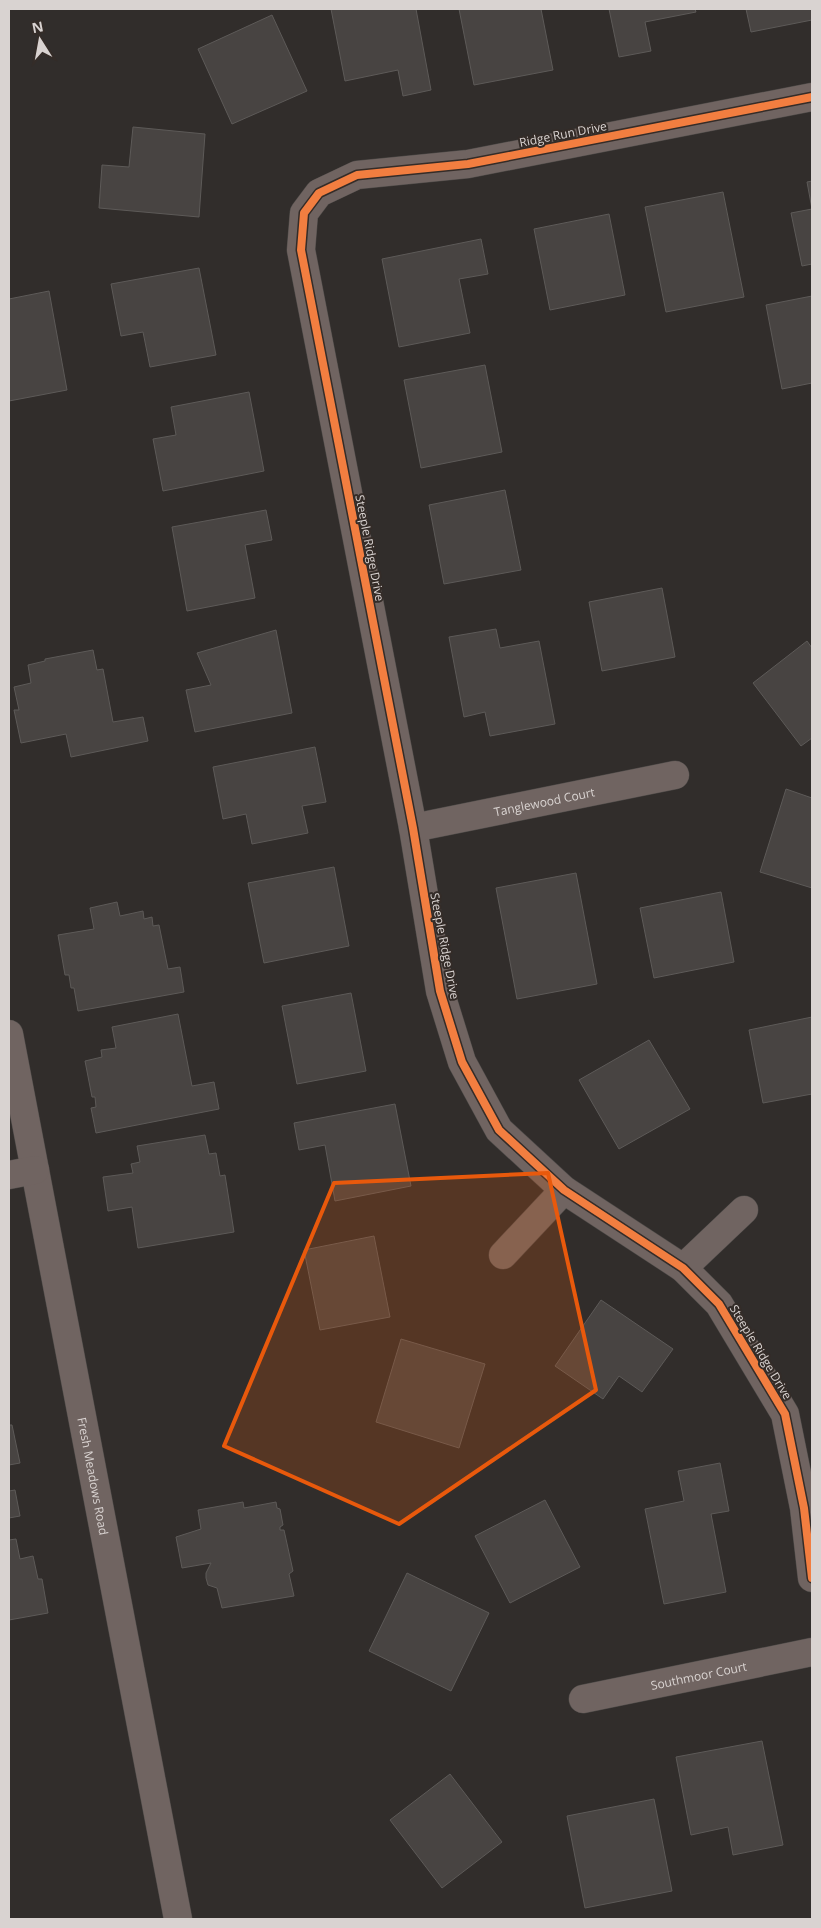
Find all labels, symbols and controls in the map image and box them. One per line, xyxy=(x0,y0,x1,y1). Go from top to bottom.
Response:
north arrow xyxy=(15,15,65,65)
text: N xyxy=(30,16,45,37)
street label: Ridge Run Drive xyxy=(518,117,608,151)
street label: Steeple Ridge Drive xyxy=(351,493,389,603)
street label: Tanglewood Court xyxy=(492,783,596,820)
street label: Steeple Ridge Drive xyxy=(426,891,464,1001)
street label: Steeple Ridge Drive xyxy=(726,1301,796,1403)
street label: Fresh Meadows Road xyxy=(74,1416,113,1536)
street label: Southmoor Court xyxy=(649,1657,748,1693)

